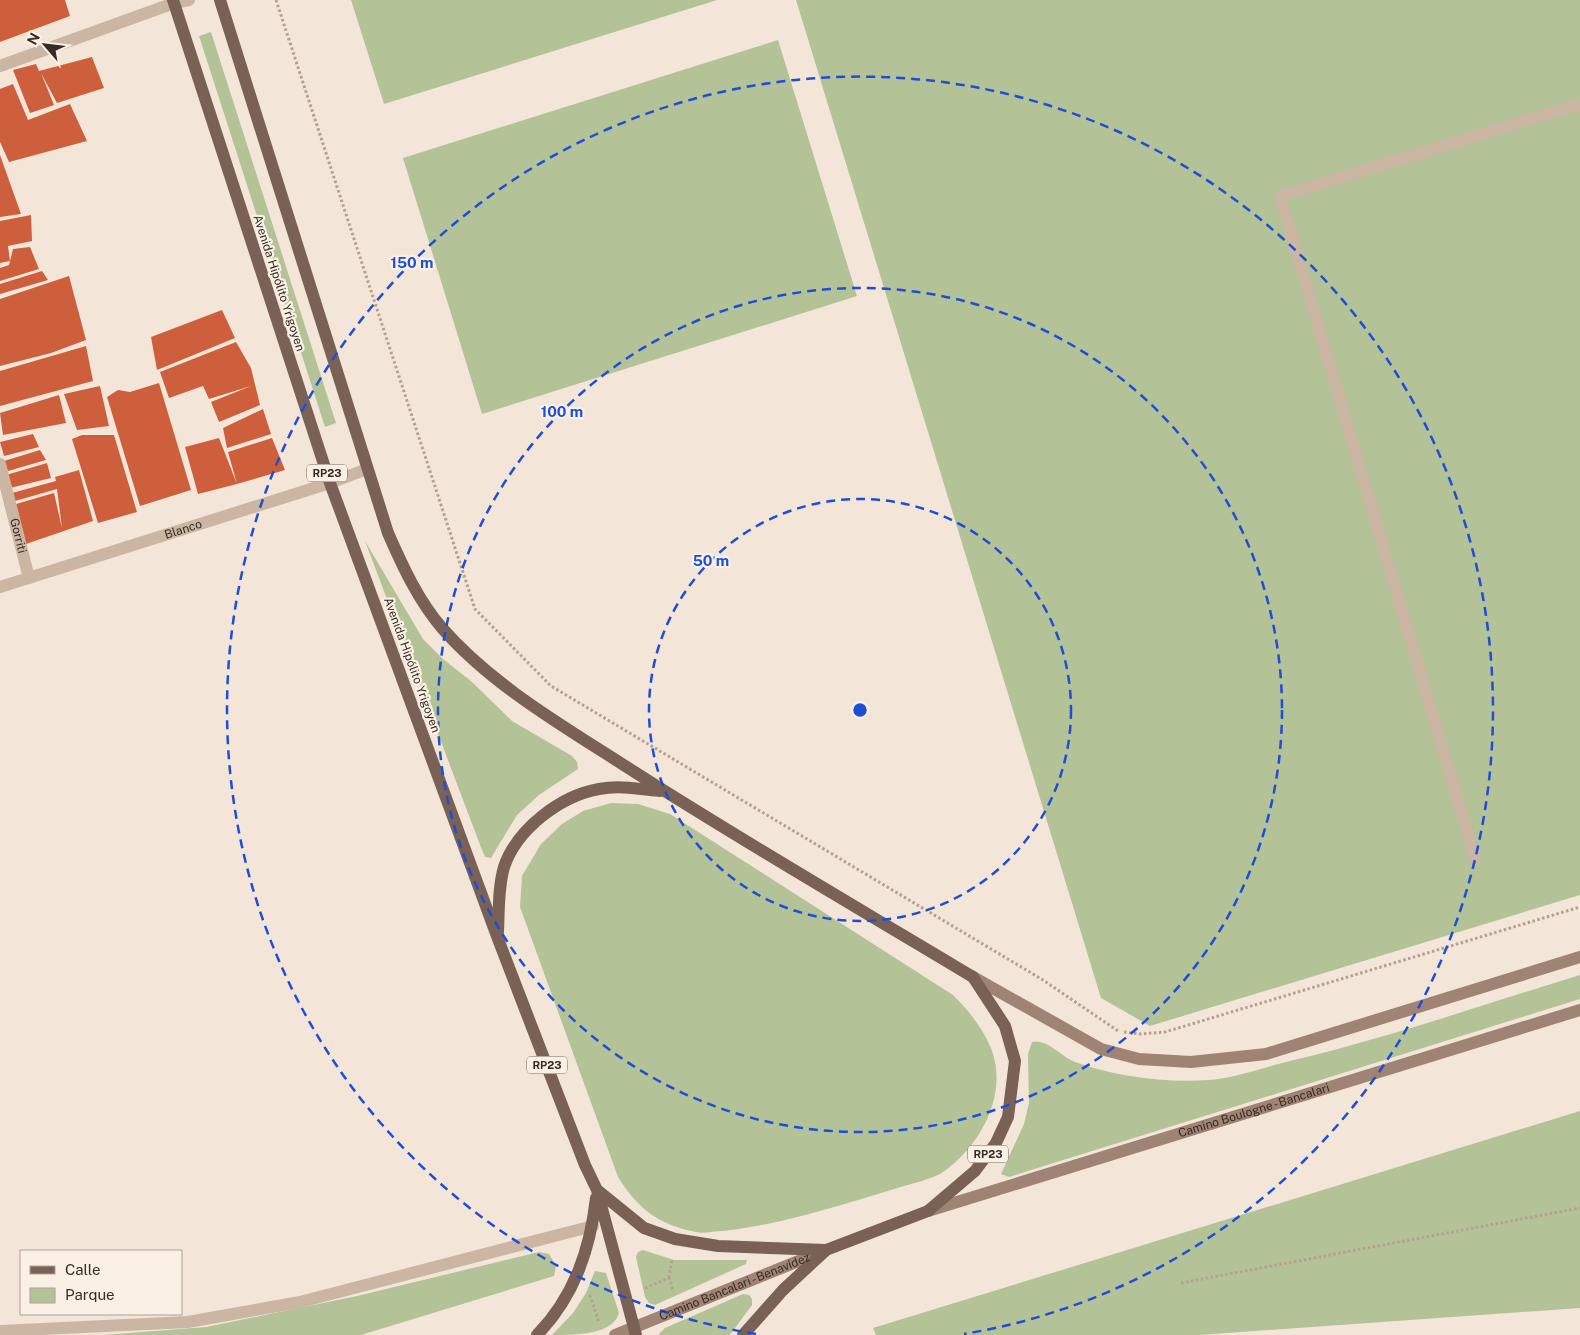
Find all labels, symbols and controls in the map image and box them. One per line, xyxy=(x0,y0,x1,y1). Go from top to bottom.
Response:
north arrow xyxy=(20,20,70,70)
text: N xyxy=(24,30,43,47)
street label: Avenida Hipólito Yrigoyen xyxy=(250,213,308,353)
text: 150 m xyxy=(390,254,434,271)
text: 100 m xyxy=(541,403,583,420)
road number: RP23 xyxy=(307,464,347,482)
street label: Gorriti xyxy=(7,517,29,555)
street label: Blanco xyxy=(163,517,204,542)
text: 50 m xyxy=(693,552,729,569)
street label: Avenida Hipólito Yrigoyen xyxy=(381,596,443,735)
centre of rings xyxy=(851,701,869,719)
road number: RP23 xyxy=(527,1056,567,1074)
street label: Camino Boulogne - Bancalari xyxy=(1176,1081,1331,1140)
road number: RP23 xyxy=(968,1146,1008,1162)
legend xyxy=(20,1250,182,1315)
street label: Camino Bancalari - Benavídez xyxy=(657,1250,812,1323)
text: Calle xyxy=(65,1261,101,1278)
text: Parque xyxy=(65,1286,115,1303)

